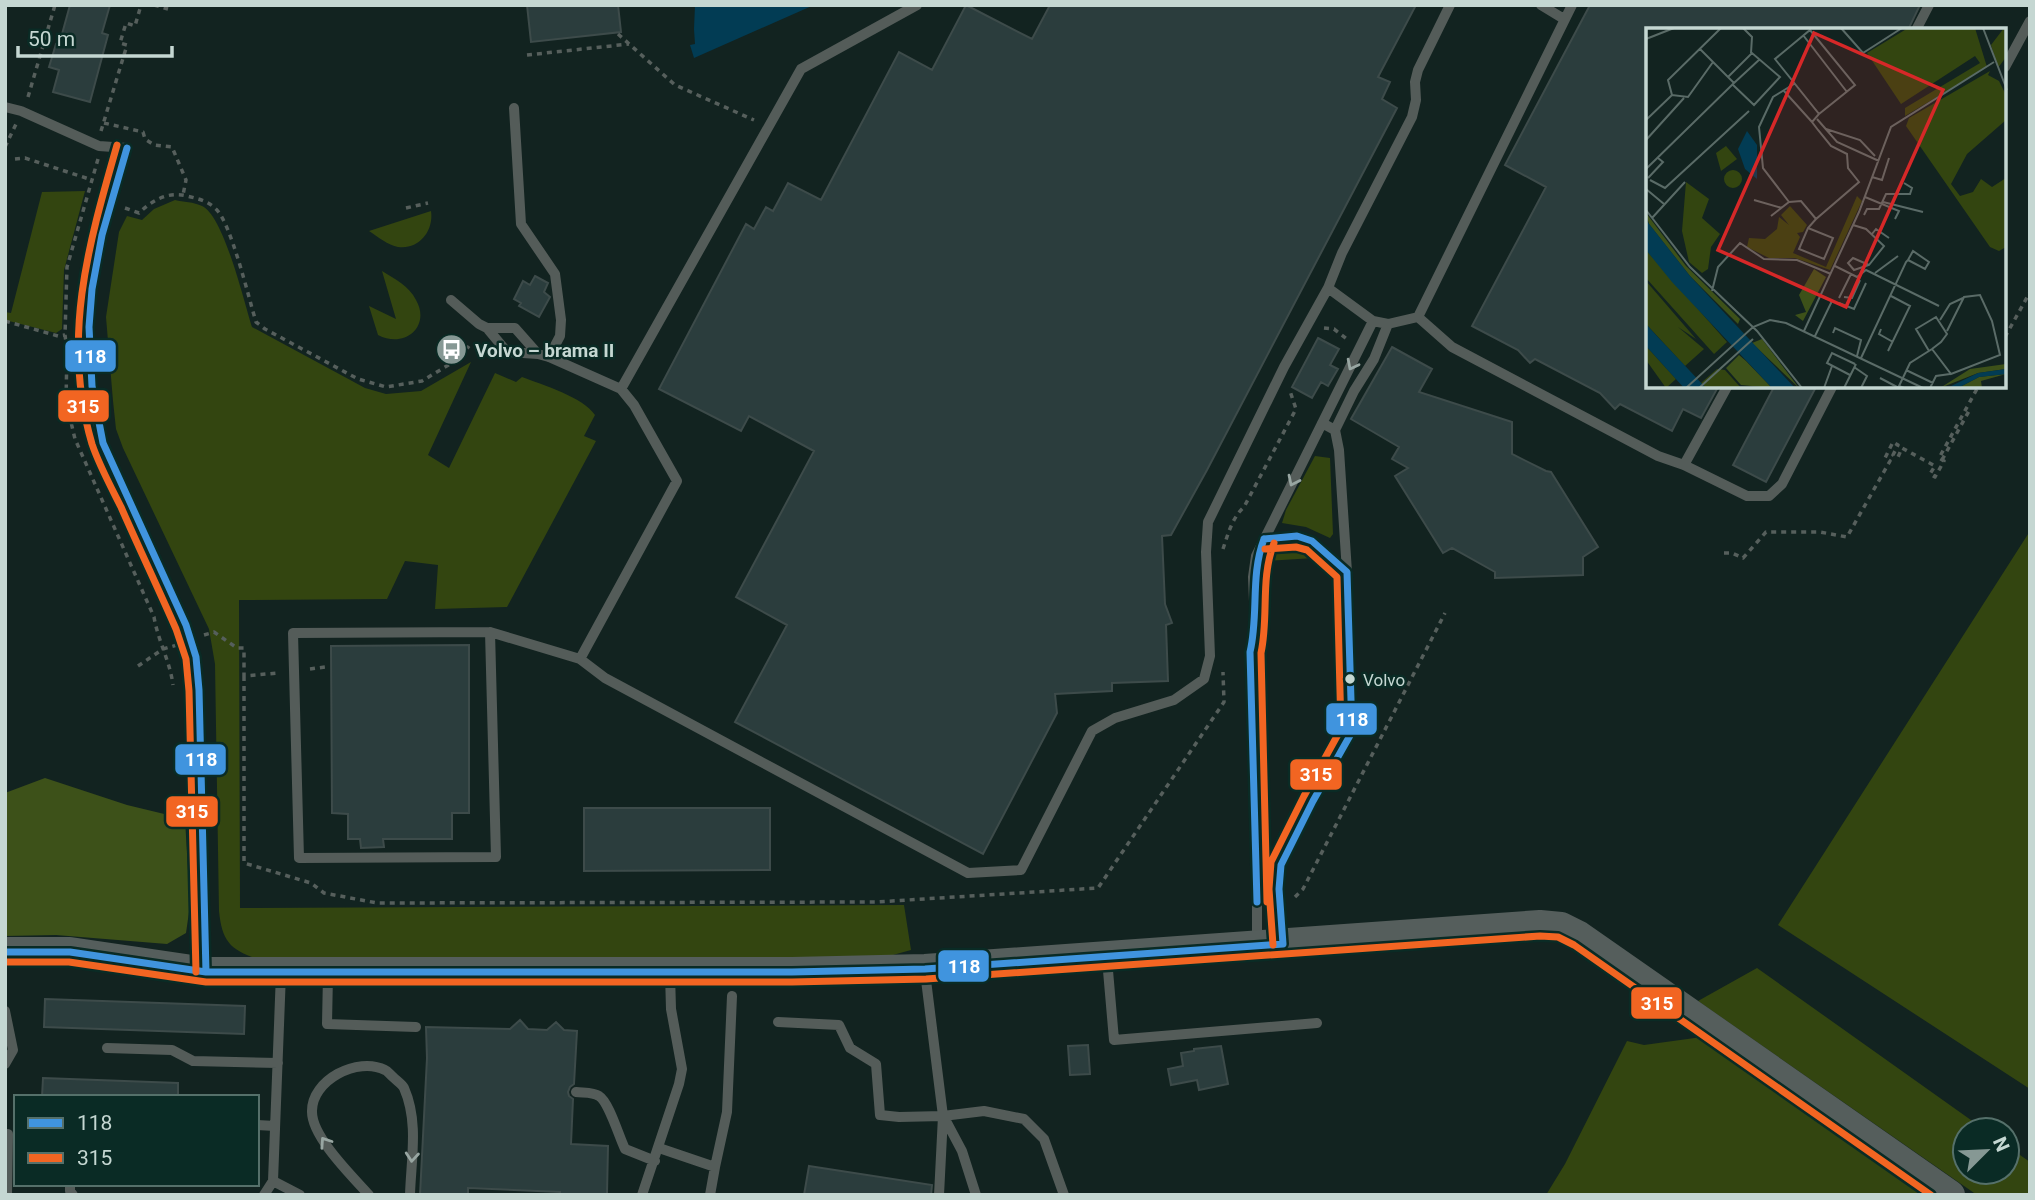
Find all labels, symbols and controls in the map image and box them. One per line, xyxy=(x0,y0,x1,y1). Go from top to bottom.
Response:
scale bar xyxy=(18,14,172,58)
text: 50 m xyxy=(28,27,75,51)
inset map xyxy=(1646,28,2007,388)
bus stop icon: Volvo – brama II xyxy=(435,333,469,367)
line badge: 118 xyxy=(64,339,117,373)
place label: Volvo – brama II xyxy=(475,339,614,362)
text: 118 xyxy=(74,345,106,368)
one-way arrow xyxy=(1346,358,1360,370)
line badge: 315 xyxy=(57,389,110,423)
text: 315 xyxy=(67,395,99,418)
one-way arrow xyxy=(1288,474,1302,486)
place label: Volvo xyxy=(1363,670,1405,690)
marker: Volvo xyxy=(1343,672,1357,686)
line badge: 118 xyxy=(1325,702,1378,736)
text: 118 xyxy=(1336,708,1368,731)
line badge: 118 xyxy=(174,743,227,776)
text: 118 xyxy=(185,748,217,771)
line badge: 315 xyxy=(1289,758,1343,791)
text: 315 xyxy=(1300,763,1332,786)
line badge: 315 xyxy=(165,795,219,828)
text: 315 xyxy=(176,800,208,823)
line badge: 118 xyxy=(937,949,990,983)
text: 118 xyxy=(948,955,980,978)
line badge: 315 xyxy=(1630,986,1683,1020)
text: 315 xyxy=(1641,992,1673,1015)
legend xyxy=(14,1095,259,1186)
text: 118 xyxy=(77,1111,112,1135)
north arrow xyxy=(1951,1116,2021,1186)
text: N xyxy=(1988,1133,2014,1155)
one-way arrow xyxy=(321,1137,334,1150)
text: 315 xyxy=(77,1146,112,1170)
one-way arrow xyxy=(405,1152,420,1163)

